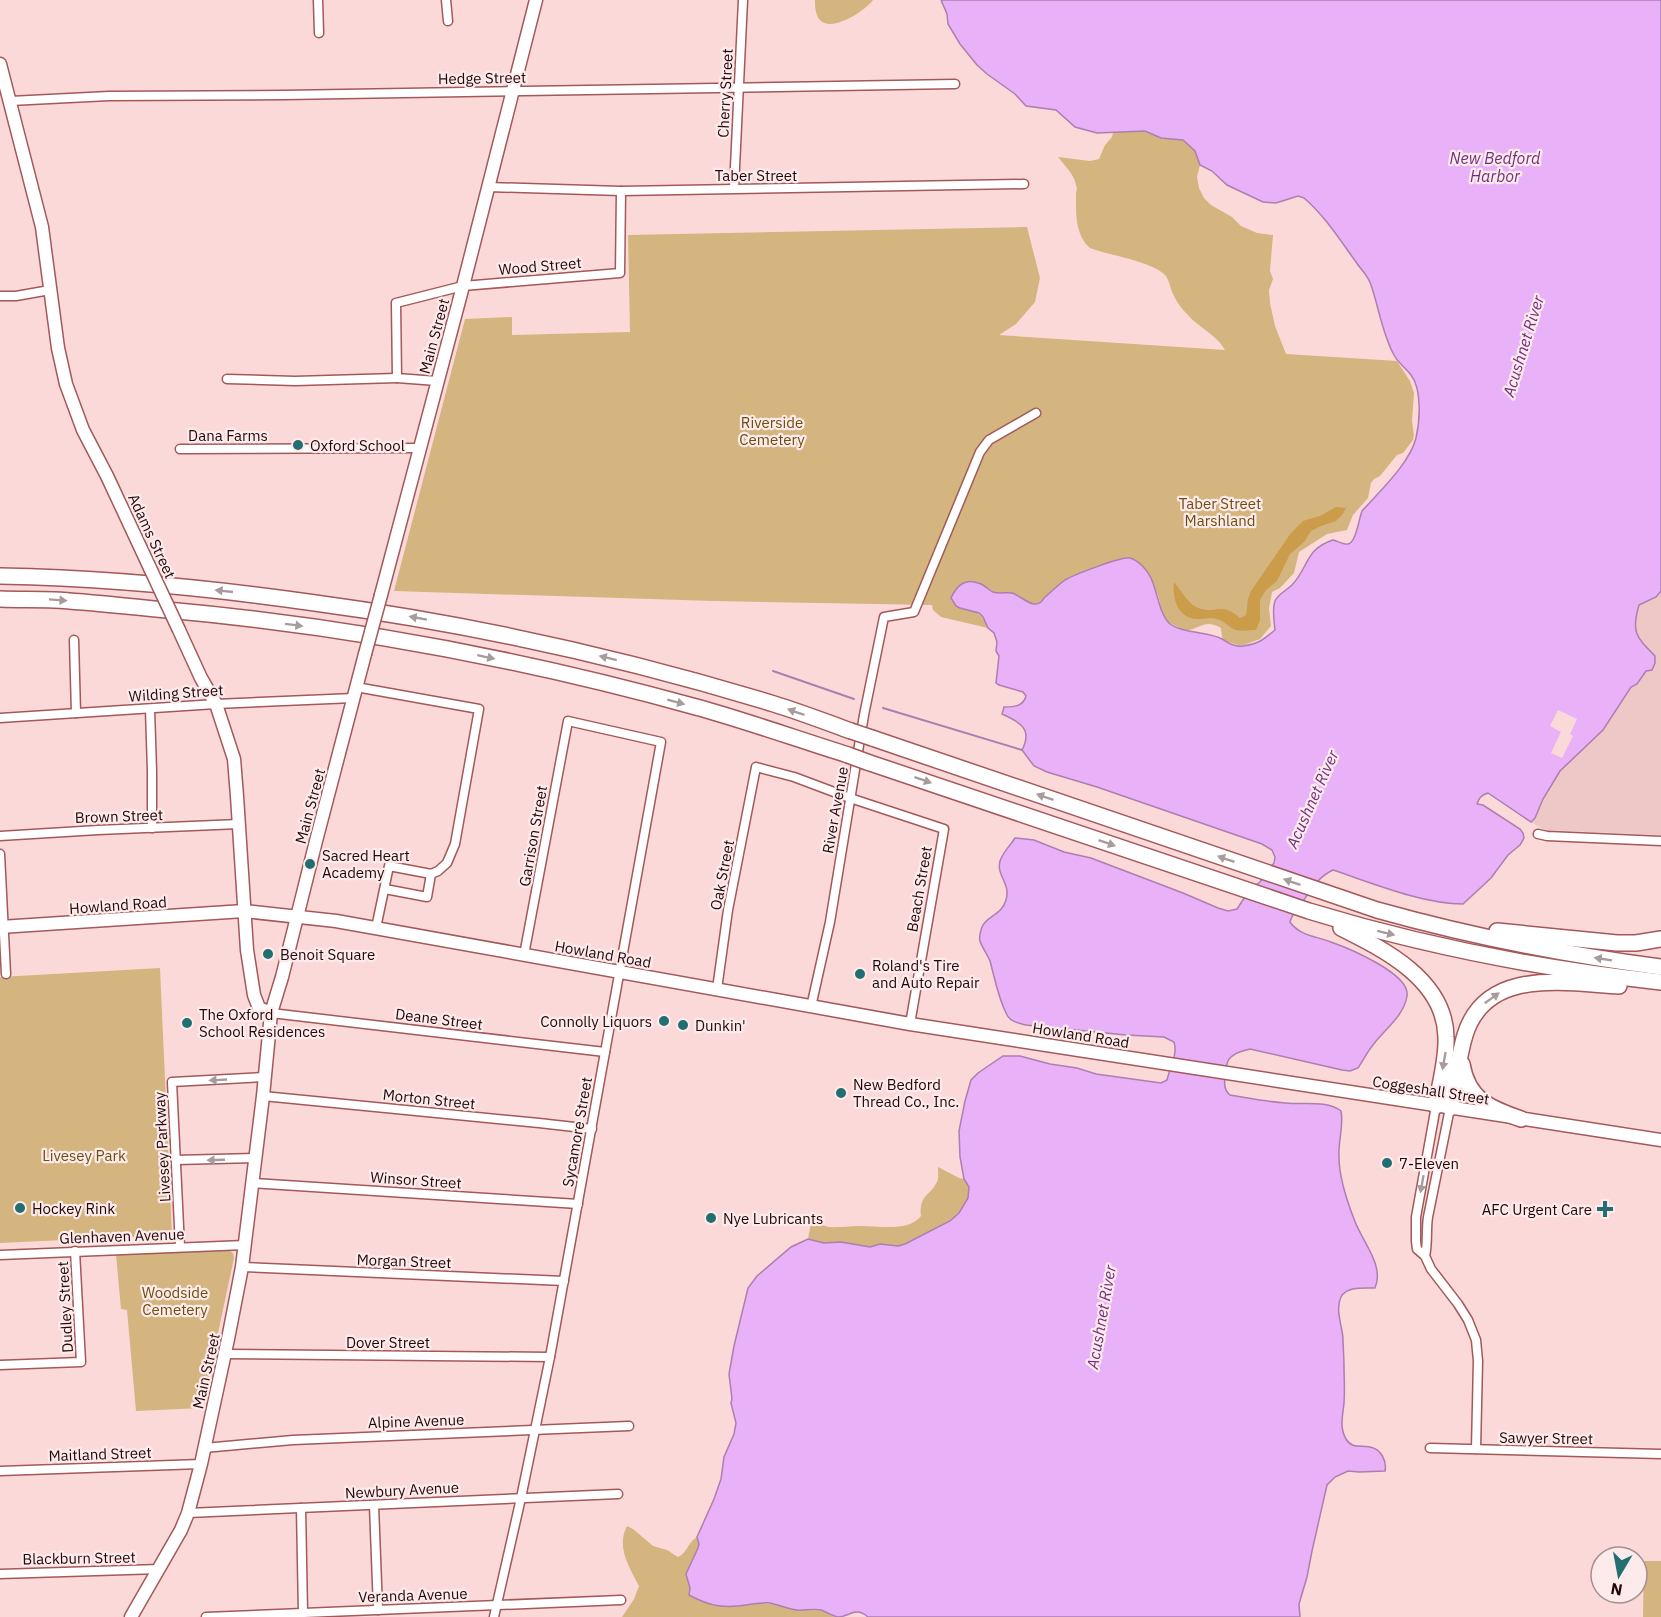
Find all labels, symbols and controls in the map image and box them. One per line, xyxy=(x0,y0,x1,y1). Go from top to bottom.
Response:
street label: Cherry Street xyxy=(713,48,737,138)
street label: Hedge Street xyxy=(438,68,526,88)
water label: New Bedford Harbor xyxy=(1450,148,1541,186)
street label: Taber Street xyxy=(715,166,797,185)
street label: Wood Street xyxy=(498,253,582,279)
water label: Acushnet River xyxy=(1498,292,1548,400)
street label: Main Street xyxy=(415,296,453,376)
park label: Riverside Cemetery xyxy=(739,413,805,449)
street label: Dana Farms xyxy=(188,426,268,445)
place label: Oxford School xyxy=(310,436,405,455)
marker: Oxford School xyxy=(291,438,305,452)
street label: Adams Street xyxy=(124,491,180,581)
park label: Taber Street Marshland xyxy=(1179,494,1261,530)
one-way arrow xyxy=(215,586,234,596)
one-way arrow xyxy=(49,596,68,605)
one-way arrow xyxy=(408,614,427,623)
one-way arrow xyxy=(285,620,304,629)
one-way arrow xyxy=(477,653,496,662)
one-way arrow xyxy=(599,653,618,663)
street label: Wilding Street xyxy=(128,680,224,706)
one-way arrow xyxy=(667,698,685,707)
one-way arrow xyxy=(787,706,805,716)
water label: Acushnet River xyxy=(1281,746,1343,852)
street label: River Avenue xyxy=(818,765,852,855)
street label: Main Street xyxy=(291,766,329,846)
one-way arrow xyxy=(914,776,932,786)
street label: Garrison Street xyxy=(515,784,551,888)
one-way arrow xyxy=(1036,792,1054,802)
street label: Brown Street xyxy=(75,805,163,827)
street label: Oak Street xyxy=(706,838,738,912)
one-way arrow xyxy=(1098,839,1116,849)
street label: Beach Street xyxy=(902,845,936,933)
place label: Sacred Heart Academy xyxy=(322,846,410,882)
one-way arrow xyxy=(1217,854,1235,864)
marker: Sacred Heart Academy xyxy=(303,857,317,871)
one-way arrow xyxy=(1283,876,1301,886)
street label: Howland Road xyxy=(69,892,167,918)
one-way arrow xyxy=(1377,928,1395,938)
street label: Howland Road xyxy=(553,936,653,972)
place label: Benoit Square xyxy=(280,945,375,964)
marker: Benoit Square xyxy=(261,947,275,961)
one-way arrow xyxy=(1593,954,1612,963)
place label: Roland's Tire and Auto Repair xyxy=(872,956,980,992)
marker: Roland's Tire and Auto Repair xyxy=(853,967,867,981)
one-way arrow xyxy=(1484,992,1500,1004)
street label: Deane Street xyxy=(394,1004,484,1034)
place label: The Oxford School Residences xyxy=(199,1005,325,1041)
place label: Connolly Liquors xyxy=(540,1012,652,1031)
marker: Connolly Liquors xyxy=(657,1014,671,1028)
marker: The Oxford School Residences xyxy=(180,1016,194,1030)
place label: Dunkin' xyxy=(695,1016,746,1035)
marker: Dunkin' xyxy=(676,1018,690,1032)
street label: Howland Road xyxy=(1031,1018,1131,1052)
one-way arrow xyxy=(1439,1052,1448,1071)
street label: Coggeshall Street xyxy=(1371,1071,1491,1109)
one-way arrow xyxy=(208,1075,227,1084)
street label: Sycamore Street xyxy=(558,1075,596,1189)
place label: New Bedford Thread Co., Inc. xyxy=(853,1075,959,1111)
street label: Morton Street xyxy=(382,1085,476,1113)
marker: New Bedford Thread Co., Inc. xyxy=(834,1086,848,1100)
street label: Livesey Parkway xyxy=(150,1091,174,1203)
park label: Livesey Park xyxy=(42,1146,126,1165)
place label: 7-Eleven xyxy=(1399,1154,1459,1173)
one-way arrow xyxy=(206,1155,225,1165)
marker: 7-Eleven xyxy=(1380,1156,1394,1170)
street label: Winsor Street xyxy=(370,1167,462,1193)
one-way arrow xyxy=(1417,1175,1426,1194)
place label: Hockey Rink xyxy=(32,1199,115,1218)
place label: AFC Urgent Care xyxy=(1482,1200,1592,1219)
marker: AFC Urgent Care xyxy=(1596,1200,1614,1218)
marker: Hockey Rink xyxy=(13,1201,27,1215)
place label: Nye Lubricants xyxy=(723,1209,823,1228)
marker: Nye Lubricants xyxy=(704,1211,718,1225)
street label: Glenhaven Avenue xyxy=(59,1224,185,1248)
street label: Morgan Street xyxy=(356,1250,452,1272)
street label: Dudley Street xyxy=(53,1261,77,1353)
water label: Acushnet River xyxy=(1082,1262,1120,1371)
park label: Woodside Cemetery xyxy=(142,1283,208,1319)
street label: Main Street xyxy=(188,1331,224,1411)
street label: Dover Street xyxy=(346,1333,430,1352)
street label: Alpine Avenue xyxy=(367,1410,465,1432)
street label: Sawyer Street xyxy=(1499,1428,1593,1448)
street label: Maitland Street xyxy=(48,1443,152,1465)
street label: Newbury Avenue xyxy=(344,1478,460,1502)
north arrow xyxy=(1589,1545,1649,1605)
street label: Blackburn Street xyxy=(22,1548,136,1568)
text: N xyxy=(1609,1579,1624,1601)
street label: Veranda Avenue xyxy=(358,1584,468,1606)

